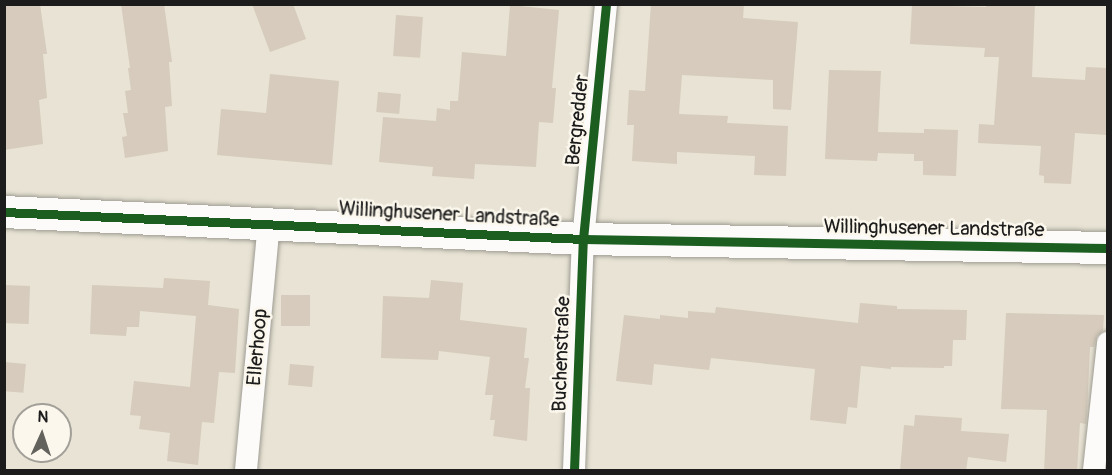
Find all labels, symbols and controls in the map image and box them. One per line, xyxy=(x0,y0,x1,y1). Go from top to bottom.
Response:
street label: Bergredder xyxy=(560,73,594,167)
street label: Willinghusener Landstraße xyxy=(338,196,560,232)
street label: Willinghusener Landstraße xyxy=(823,214,1045,242)
street label: Buchenstraße xyxy=(547,296,575,412)
street label: Ellerhoop xyxy=(242,307,272,387)
north arrow xyxy=(12,403,72,463)
text: N xyxy=(37,407,49,427)

